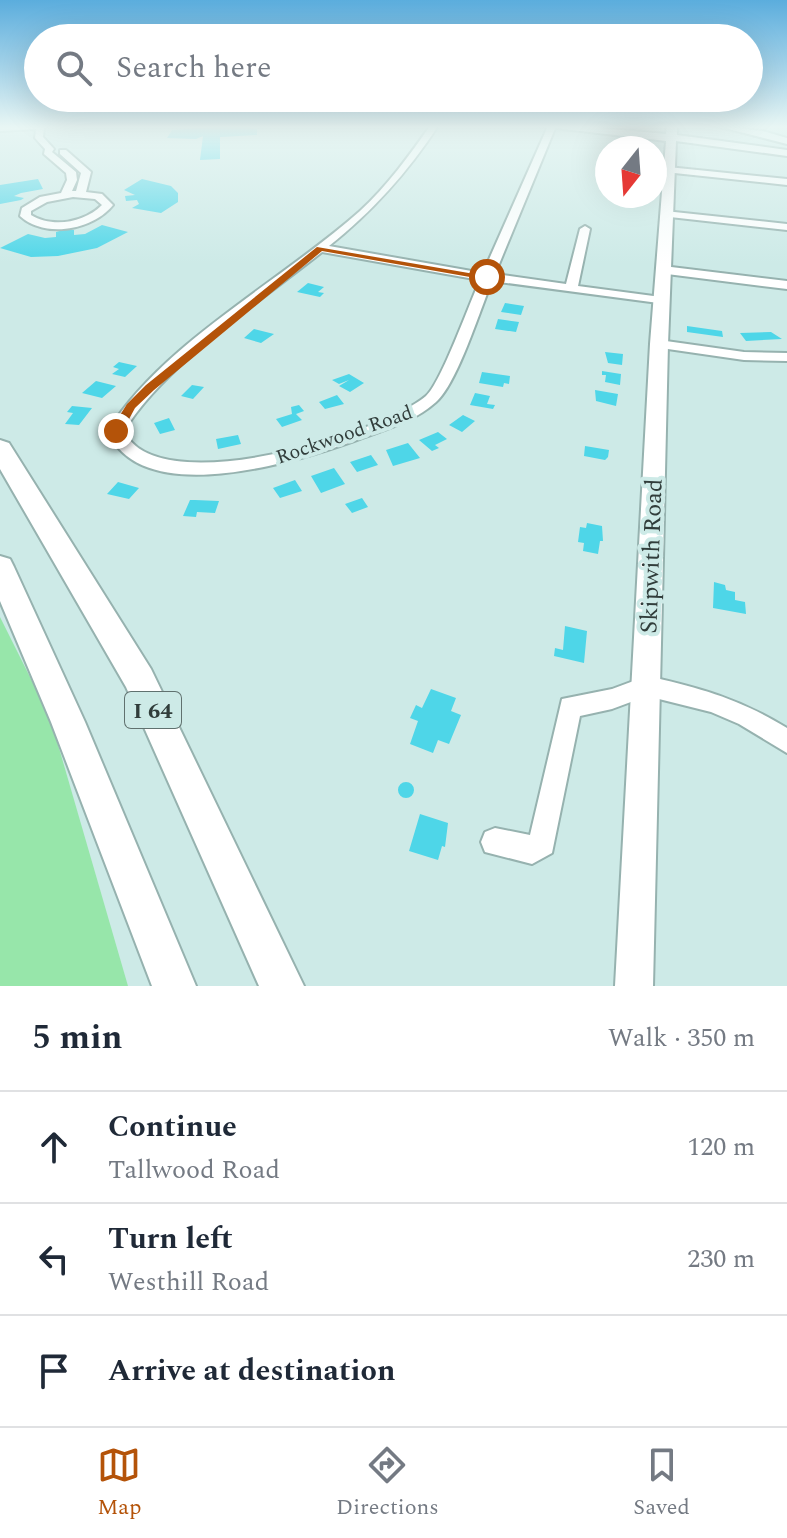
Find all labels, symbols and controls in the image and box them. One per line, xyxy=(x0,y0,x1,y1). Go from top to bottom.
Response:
search box xyxy=(24,24,763,112)
text: Search here xyxy=(116,45,272,91)
icon: search xyxy=(52,46,96,90)
north arrow xyxy=(595,136,667,208)
route start xyxy=(469,259,505,295)
street label: Rockwood Road xyxy=(272,397,417,472)
route end xyxy=(98,413,134,449)
street label: Skipwith Road xyxy=(631,478,673,634)
road number: I 64 xyxy=(125,692,181,728)
text: 5 min xyxy=(32,1012,122,1064)
text: Walk · 350 m xyxy=(608,1018,755,1058)
text: Continue xyxy=(108,1104,237,1150)
icon: ahead xyxy=(32,1125,76,1169)
text: 120 m xyxy=(687,1127,755,1167)
text: Tallwood Road xyxy=(108,1150,280,1190)
text: Turn left xyxy=(108,1216,233,1262)
icon: left xyxy=(32,1237,76,1281)
text: 230 m xyxy=(687,1239,755,1279)
text: Westhill Road xyxy=(108,1262,269,1302)
text: Arrive at destination xyxy=(108,1348,395,1394)
icon: arrive xyxy=(32,1349,76,1393)
tab: Map xyxy=(97,1443,142,1524)
tab: Directions xyxy=(336,1443,439,1524)
tab: Saved xyxy=(633,1443,690,1524)

